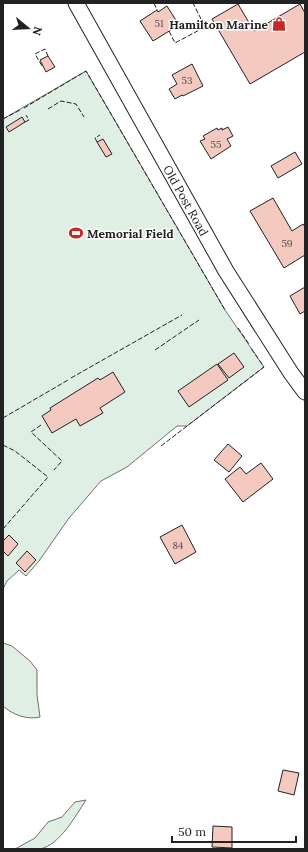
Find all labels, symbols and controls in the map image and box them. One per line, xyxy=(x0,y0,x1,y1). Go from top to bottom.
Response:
north arrow xyxy=(8,8,48,48)
shop icon: Hamilton Marine xyxy=(271,16,287,32)
house number: 51 xyxy=(154,17,164,30)
place label: Hamilton Marine xyxy=(169,17,269,32)
text: N xyxy=(29,25,45,38)
house number: 53 xyxy=(181,74,193,87)
house number: 55 xyxy=(211,138,221,151)
street label: Old Post Road xyxy=(161,162,212,238)
sports icon: Memorial Field xyxy=(68,225,84,241)
place label: Memorial Field xyxy=(87,226,174,241)
house number: 59 xyxy=(281,237,293,250)
house number: 84 xyxy=(172,539,184,552)
scale bar xyxy=(172,818,296,844)
text: 50 m xyxy=(178,824,206,839)

